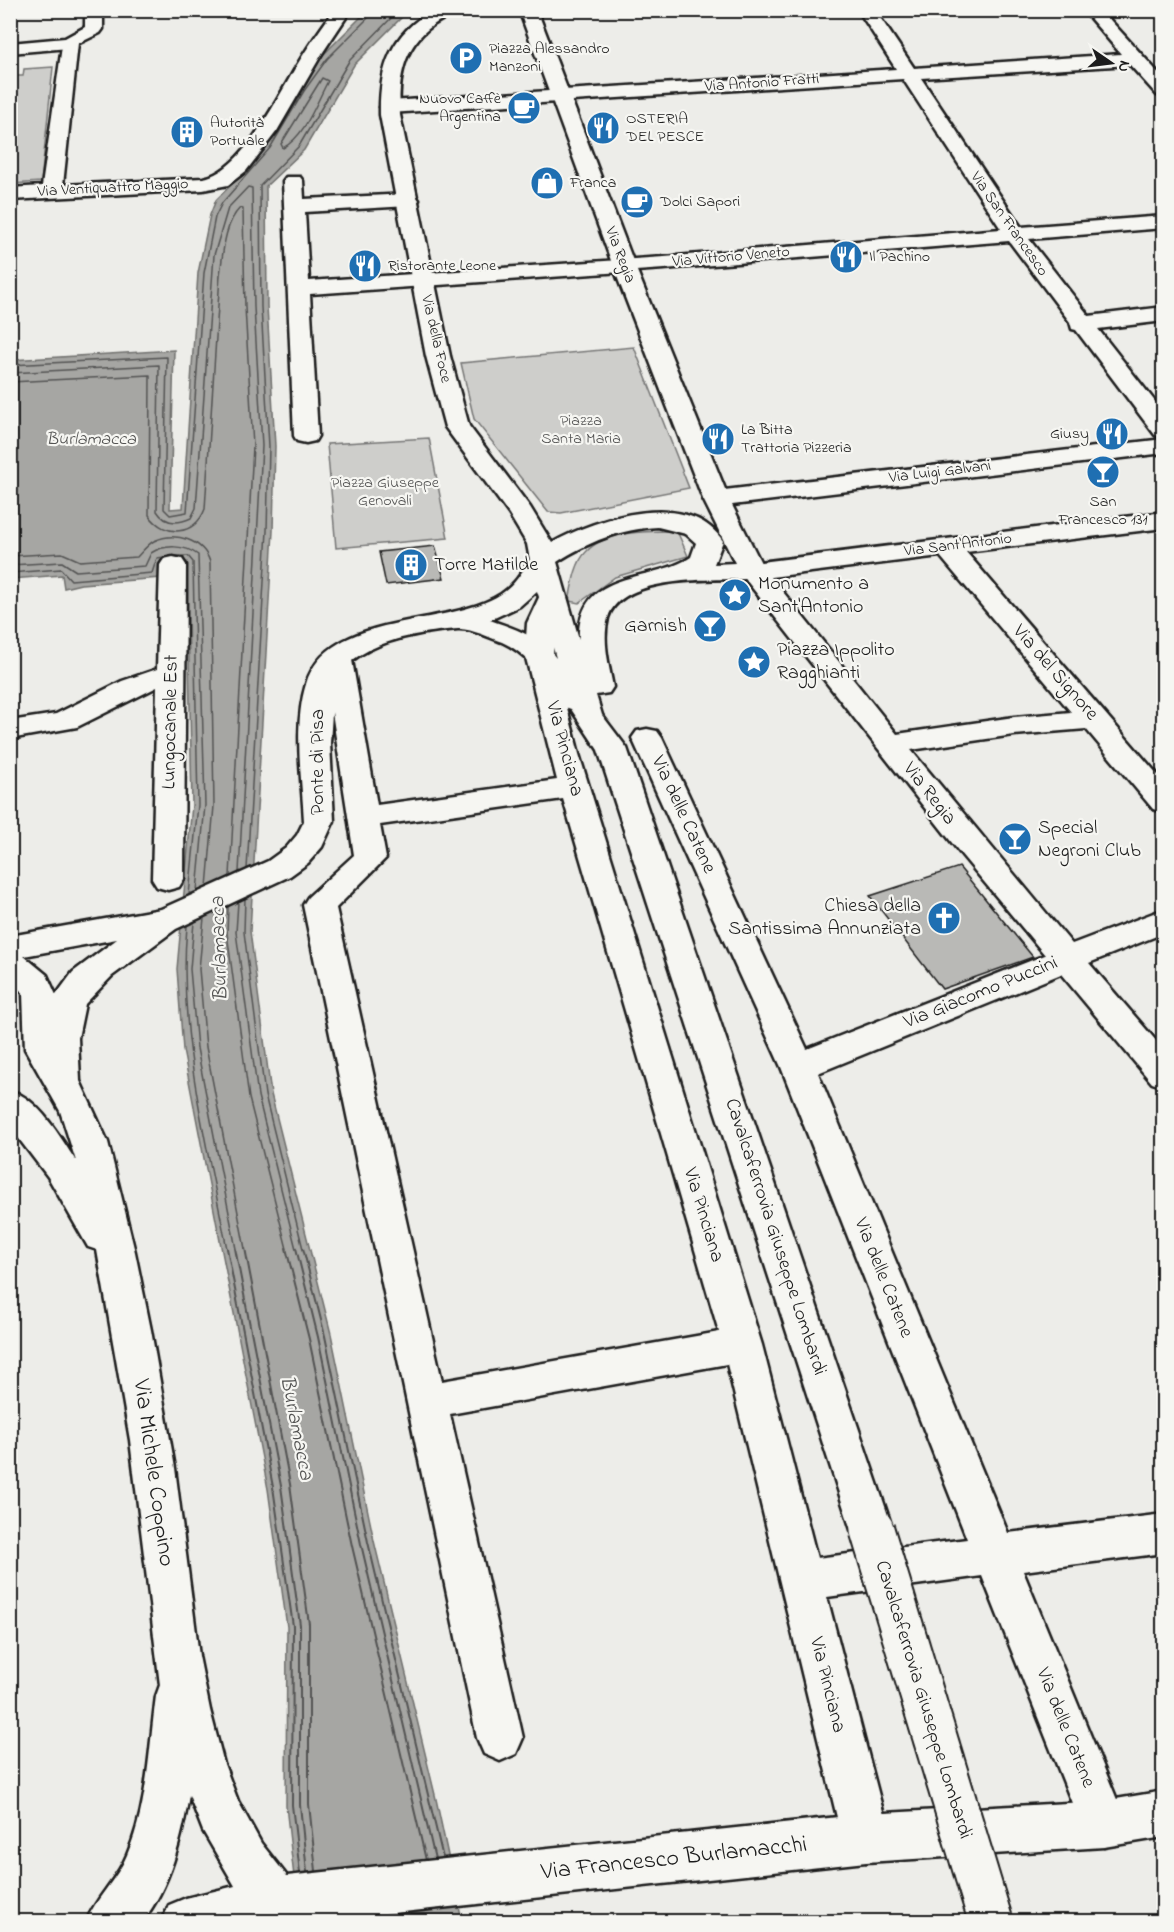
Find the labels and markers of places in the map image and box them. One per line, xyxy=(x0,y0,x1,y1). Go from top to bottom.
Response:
place label: Piazza Alessandro Manzoni xyxy=(489,37,610,79)
parking icon: Piazza Alessandro Manzoni xyxy=(448,40,484,76)
place label: Nuovo Caffè Argentina xyxy=(419,87,502,129)
cafe icon: Nuovo Caffè Argentina xyxy=(506,90,542,126)
place label: OSTERIA DEL PESCE xyxy=(625,107,704,149)
restaurant icon: OSTERIA DEL PESCE xyxy=(585,110,621,146)
place label: Autorità Portuale xyxy=(210,111,265,153)
building icon: Autorità Portuale xyxy=(169,114,205,150)
shop icon: Franca xyxy=(529,165,565,201)
place label: Franca xyxy=(569,171,616,195)
cafe icon: Dolci Sapori xyxy=(619,184,655,220)
place label: Dolci Sapori xyxy=(659,190,740,214)
restaurant icon: Il Pachino xyxy=(828,239,864,275)
place label: Il Pachino xyxy=(869,245,930,269)
restaurant icon: Ristorante Leone xyxy=(347,248,383,284)
place label: Ristorante Leone xyxy=(388,254,497,278)
restaurant icon: Giusy xyxy=(1094,416,1130,452)
place label: La Bitta Trattoria Pizzeria xyxy=(741,418,852,460)
restaurant icon: La Bitta Trattoria Pizzeria xyxy=(700,421,736,457)
place label: Giusy xyxy=(1050,422,1089,446)
bar icon: San Francesco 131 xyxy=(1085,454,1121,490)
place label: San Francesco 131 xyxy=(1057,490,1148,532)
building icon: Torre Matilde xyxy=(393,547,429,583)
place label: Torre Matilde xyxy=(434,551,538,580)
place label: Monumento a Sant'Antonio xyxy=(758,570,869,622)
place icon: Monumento a Sant'Antonio xyxy=(717,577,753,613)
bar icon: Garnish xyxy=(692,608,728,644)
place label: Garnish xyxy=(624,612,687,641)
place label: Piazza Ippolito Ragghianti xyxy=(777,636,895,689)
place icon: Piazza Ippolito Ragghianti xyxy=(736,644,772,680)
place label: Special Negroni Club xyxy=(1038,814,1141,867)
bar icon: Special Negroni Club xyxy=(997,821,1033,857)
place label: Chiesa della Santissima Annunziata xyxy=(728,892,921,944)
church icon: Chiesa della Santissima Annunziata xyxy=(926,900,962,936)

